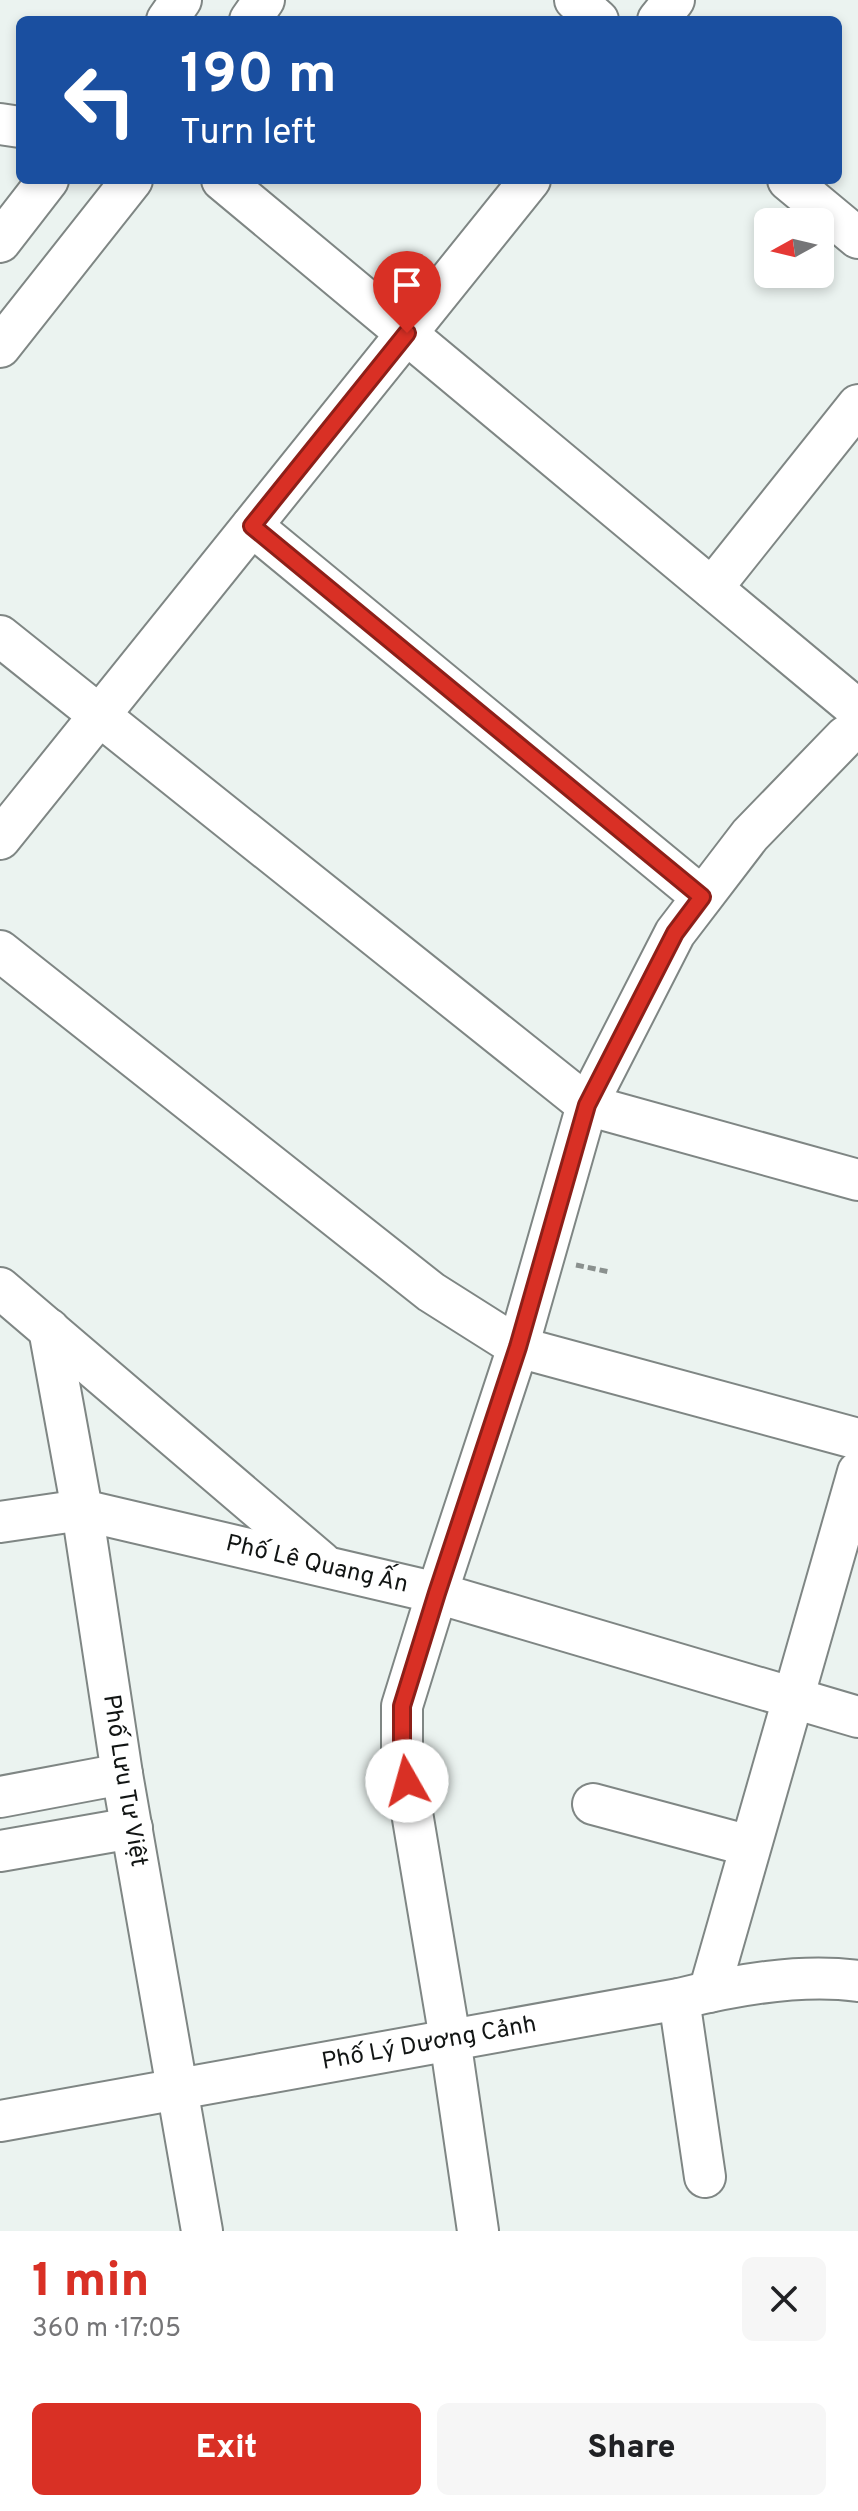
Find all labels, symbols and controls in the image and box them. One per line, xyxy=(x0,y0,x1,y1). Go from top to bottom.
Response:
text: 190 m xyxy=(180,42,337,112)
icon: left xyxy=(48,48,152,152)
text: Turn left xyxy=(180,111,317,157)
north arrow xyxy=(754,208,834,288)
map controls xyxy=(754,208,834,288)
pin xyxy=(373,251,441,333)
icon: arrive xyxy=(385,263,429,307)
street label: Phố Lê Quang Ấn xyxy=(223,1529,411,1601)
street label: Phố Lưu Tư Việt xyxy=(95,1693,153,1869)
position arrow xyxy=(365,1739,449,1823)
street label: Phố Lý Dương Cảnh xyxy=(319,2010,539,2078)
text: 1 min xyxy=(32,2253,149,2313)
button: close xyxy=(742,2257,826,2341)
text: 360 m · 17:05 xyxy=(32,2313,181,2346)
button: Exit xyxy=(32,2403,421,2495)
button: Share xyxy=(437,2403,826,2495)

